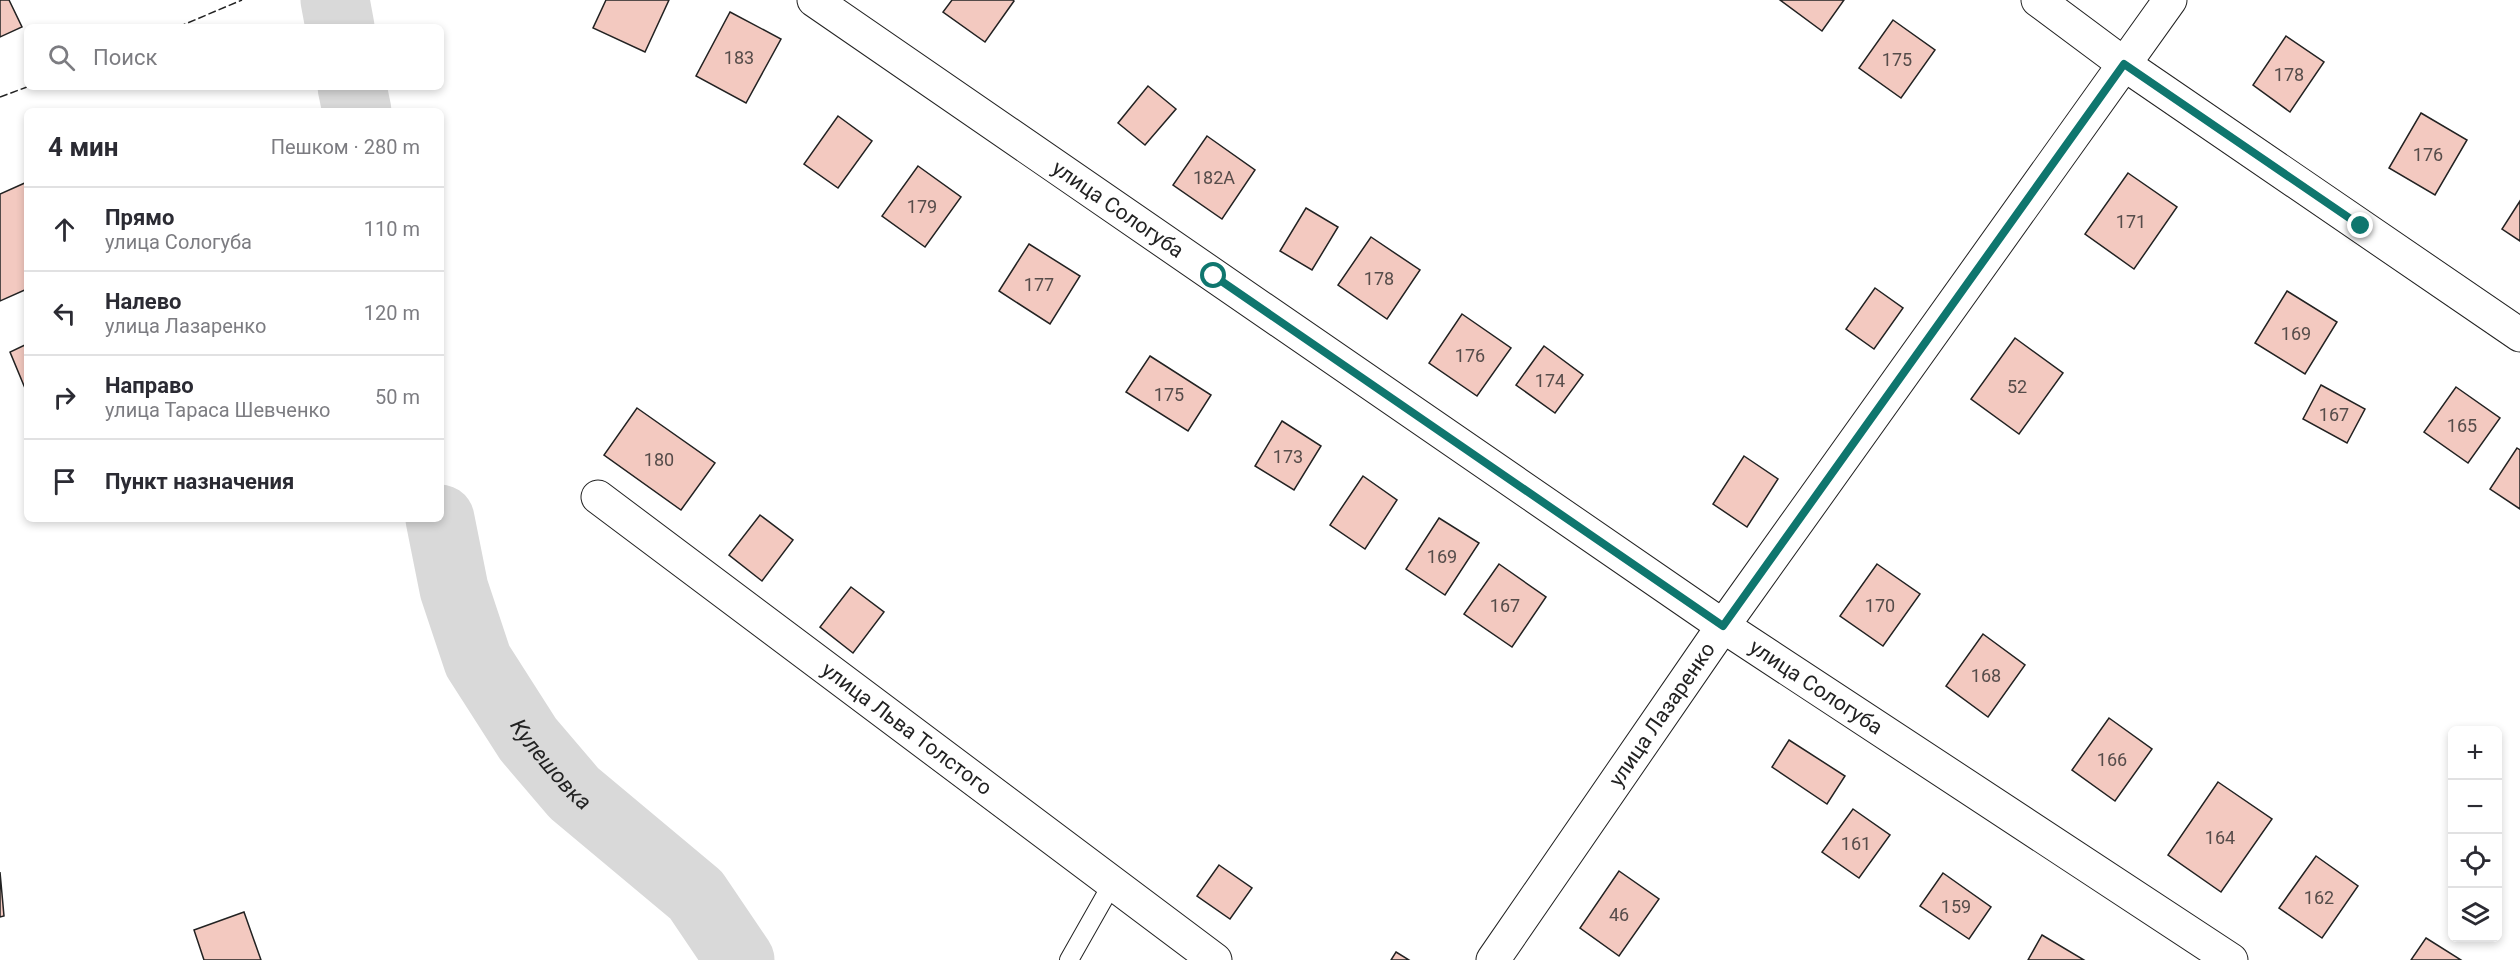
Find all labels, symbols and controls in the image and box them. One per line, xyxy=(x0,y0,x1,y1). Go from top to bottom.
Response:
search box xyxy=(24,24,444,90)
icon: search xyxy=(45,41,78,74)
text: Поиск xyxy=(93,45,157,70)
house number: 183 xyxy=(724,47,754,68)
house number: 175 xyxy=(1882,49,1912,70)
house number: 178 xyxy=(2274,64,2304,85)
text: 4 мин xyxy=(48,132,119,162)
text: Пешком · 280 m xyxy=(271,135,420,159)
house number: 176 xyxy=(2413,144,2443,165)
street label: улица Сологуба xyxy=(1048,156,1188,263)
house number: 182А xyxy=(1193,167,1235,188)
house number: 179 xyxy=(907,196,937,217)
text: Прямо xyxy=(105,205,174,230)
house number: 171 xyxy=(2116,211,2146,232)
route end xyxy=(2347,212,2373,238)
icon: ahead xyxy=(48,213,81,246)
text: 110 m xyxy=(364,217,420,241)
text: улица Сологуба xyxy=(105,230,252,254)
route start xyxy=(1200,262,1226,288)
house number: 178 xyxy=(1364,268,1394,289)
house number: 177 xyxy=(1024,274,1054,295)
text: Налево xyxy=(105,289,182,314)
icon: left xyxy=(48,297,81,330)
text: 120 m xyxy=(364,301,420,325)
text: улица Лазаренко xyxy=(105,314,266,338)
house number: 169 xyxy=(2281,323,2311,344)
house number: 176 xyxy=(1455,345,1485,366)
house number: 174 xyxy=(1535,370,1565,391)
text: Направо xyxy=(105,373,194,398)
house number: 52 xyxy=(2007,376,2027,397)
icon: right xyxy=(48,381,81,414)
house number: 175 xyxy=(1154,384,1184,405)
text: 50 m xyxy=(375,385,420,409)
text: улица Тараса Шевченко xyxy=(105,398,331,422)
house number: 167 xyxy=(2319,404,2349,425)
house number: 165 xyxy=(2447,415,2477,436)
house number: 173 xyxy=(1273,446,1303,467)
house number: 180 xyxy=(644,449,674,470)
icon: arrive xyxy=(48,465,81,498)
text: Пункт назначения xyxy=(105,469,294,494)
house number: 169 xyxy=(1427,546,1457,567)
house number: 167 xyxy=(1490,595,1520,616)
house number: 170 xyxy=(1865,595,1895,616)
street label: улица Сологуба xyxy=(1745,635,1887,740)
street label: улица Лазаренко xyxy=(1604,638,1720,791)
street label: улица Льва Толстого xyxy=(817,657,996,800)
house number: 168 xyxy=(1971,665,2001,686)
water label: Кулешовка xyxy=(506,714,596,815)
map controls xyxy=(2448,726,2502,942)
button: + xyxy=(2448,726,2502,780)
house number: 166 xyxy=(2097,749,2127,770)
button: − xyxy=(2448,780,2502,834)
house number: 164 xyxy=(2205,827,2235,848)
house number: 161 xyxy=(1841,833,1871,854)
button: locate xyxy=(2448,834,2502,888)
house number: 162 xyxy=(2304,887,2334,908)
button: layers xyxy=(2448,888,2502,942)
house number: 159 xyxy=(1941,896,1971,917)
house number: 46 xyxy=(1609,904,1629,925)

